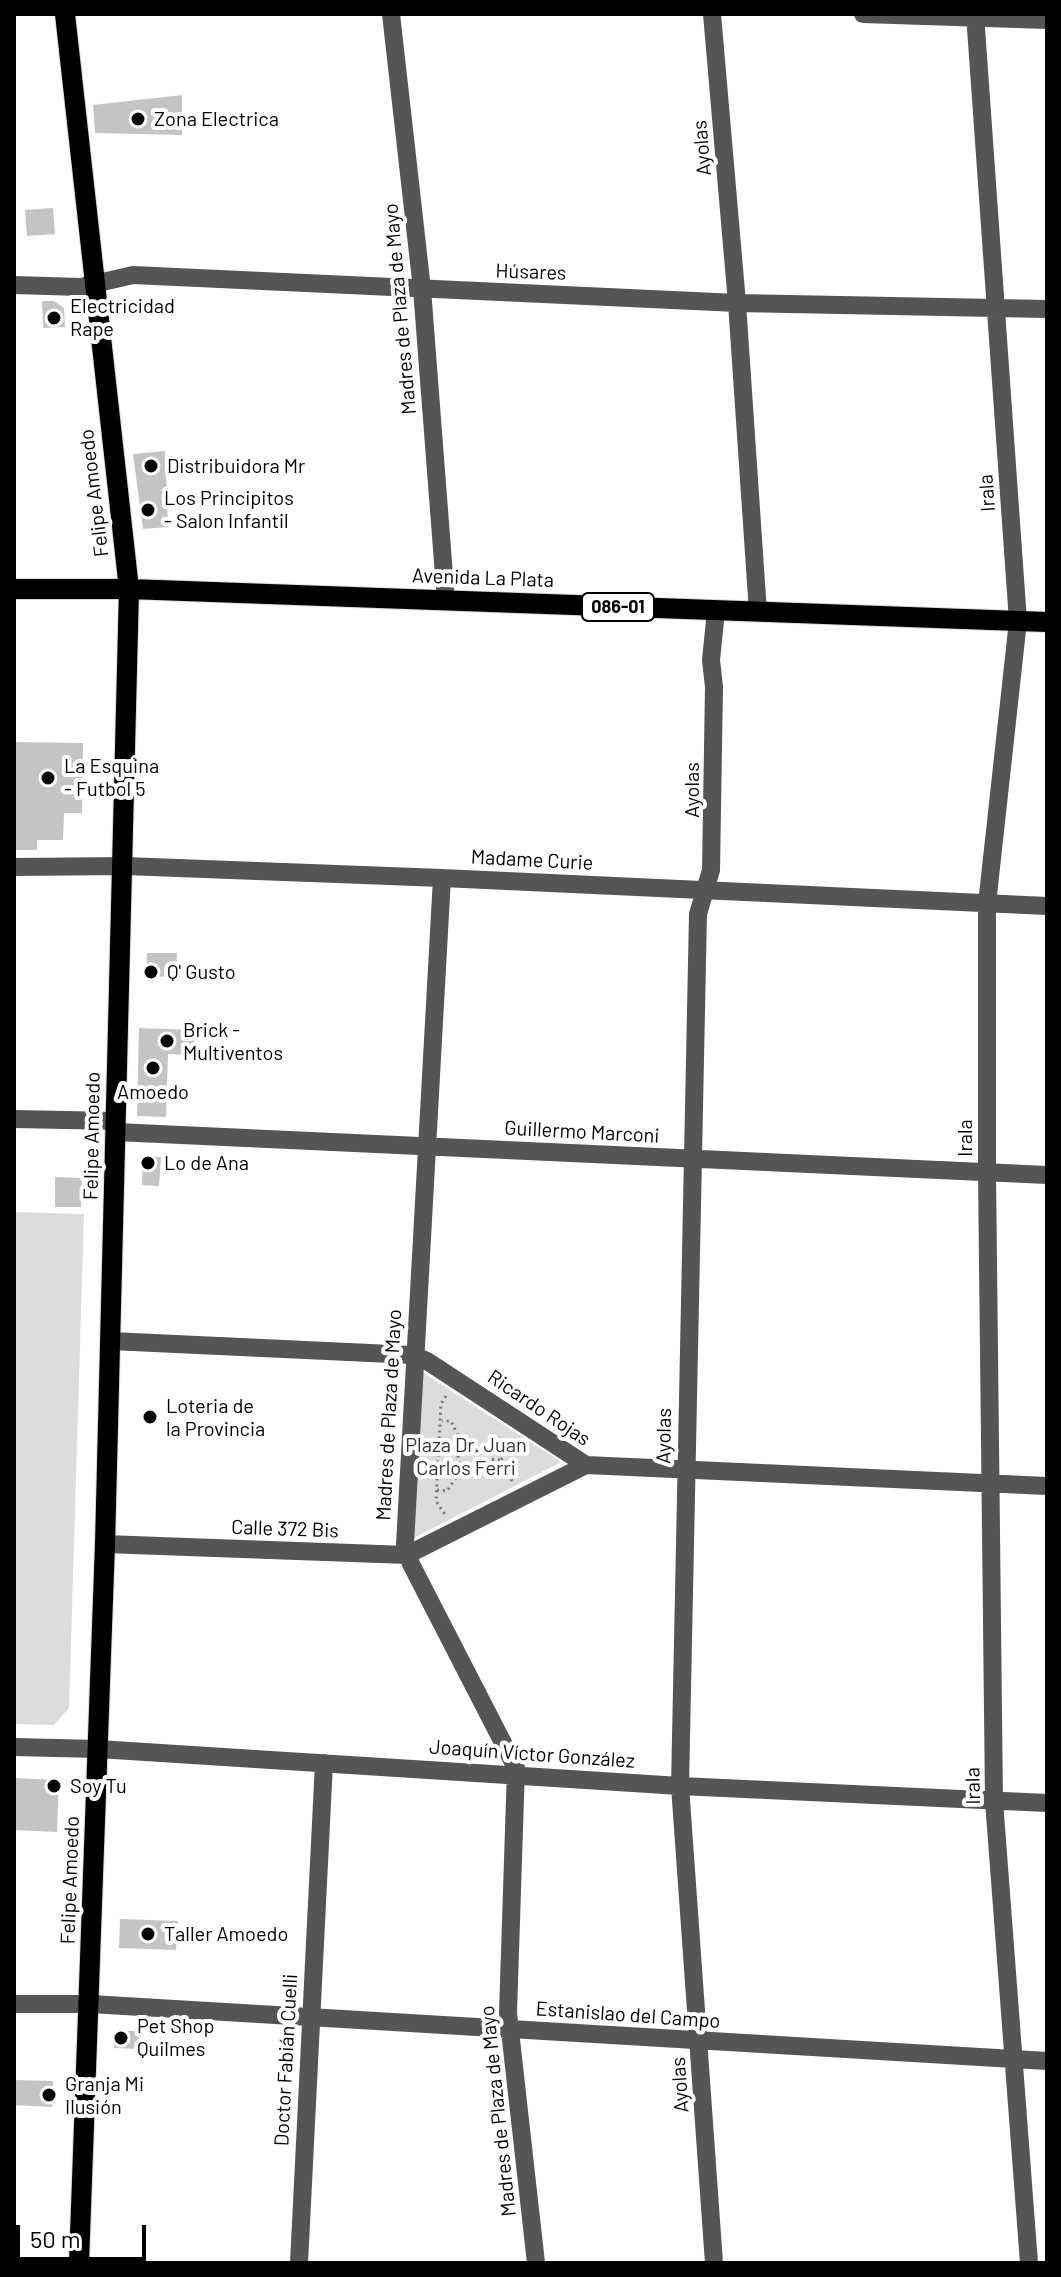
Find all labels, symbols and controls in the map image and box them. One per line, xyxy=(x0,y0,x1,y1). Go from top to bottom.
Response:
place label: Zona Electrica xyxy=(154,107,279,131)
marker: Zona Electrica xyxy=(129,110,147,128)
street label: Ayolas xyxy=(688,119,716,177)
street label: Madres de Plaza de Mayo xyxy=(379,202,421,416)
street label: Húsares xyxy=(495,259,567,285)
place label: Electricidad Rape xyxy=(70,294,175,341)
marker: Electricidad Rape xyxy=(45,309,63,327)
street label: Felipe Amoedo xyxy=(74,428,114,558)
place label: Distribuidora Mr xyxy=(167,454,305,478)
marker: Distribuidora Mr xyxy=(142,457,160,475)
street label: Irala xyxy=(974,473,1000,513)
place label: Los Principitos - Salon Infantil xyxy=(164,486,294,533)
marker: Los Principitos - Salon Infantil xyxy=(139,501,157,519)
street label: Avenida La Plata xyxy=(412,564,554,592)
road number: 086-01 xyxy=(582,593,654,621)
place label: La Esquina - Futbol 5 xyxy=(64,754,159,801)
street label: Ayolas xyxy=(680,762,704,818)
marker: La Esquina - Futbol 5 xyxy=(39,769,57,787)
street label: Madame Curie xyxy=(470,845,594,875)
place label: Q' Gusto xyxy=(167,960,236,984)
marker: Q' Gusto xyxy=(142,963,160,981)
place label: Brick - Multiventos xyxy=(183,1018,283,1065)
marker: Brick - Multiventos xyxy=(158,1032,176,1050)
marker: Amoedo xyxy=(144,1059,162,1077)
street label: Felipe Amoedo xyxy=(79,1072,105,1200)
place label: Amoedo xyxy=(117,1080,189,1104)
street label: Guillermo Marconi xyxy=(504,1116,660,1148)
street label: Irala xyxy=(953,1119,977,1157)
place label: Lo de Ana xyxy=(164,1151,249,1175)
marker: Lo de Ana xyxy=(139,1154,157,1172)
street label: Madres de Plaza de Mayo xyxy=(371,1309,407,1521)
street label: Ricardo Rojas xyxy=(483,1365,595,1451)
place label: Loteria de la Provincia xyxy=(166,1394,265,1441)
marker: Loteria de la Provincia xyxy=(141,1408,159,1426)
street label: Ayolas xyxy=(652,1408,676,1464)
park label: Plaza Dr. Juan Carlos Ferri xyxy=(405,1433,527,1480)
street label: Calle 372 Bis xyxy=(231,1515,339,1543)
street label: Joaquín Víctor González xyxy=(428,1735,636,1773)
street label: Irala xyxy=(961,1767,985,1805)
place label: Soy Tu xyxy=(70,1774,127,1798)
marker: Soy Tu xyxy=(45,1777,63,1795)
street label: Felipe Amoedo xyxy=(56,1815,84,1945)
place label: Taller Amoedo xyxy=(164,1922,288,1946)
marker: Taller Amoedo xyxy=(139,1925,157,1943)
street label: Doctor Fabián Cuelli xyxy=(270,1973,302,2147)
street label: Estanislao del Campo xyxy=(535,1997,721,2033)
street label: Madres de Plaza de Mayo xyxy=(475,2004,521,2218)
place label: Pet Shop Quilmes xyxy=(137,2014,215,2061)
marker: Pet Shop Quilmes xyxy=(112,2029,130,2047)
street label: Ayolas xyxy=(666,2056,694,2114)
place label: Granja Mi Ilusión xyxy=(65,2072,144,2119)
marker: Granja Mi Ilusión xyxy=(40,2086,58,2104)
scale bar xyxy=(20,2209,150,2259)
text: 50 m xyxy=(30,2224,81,2253)

